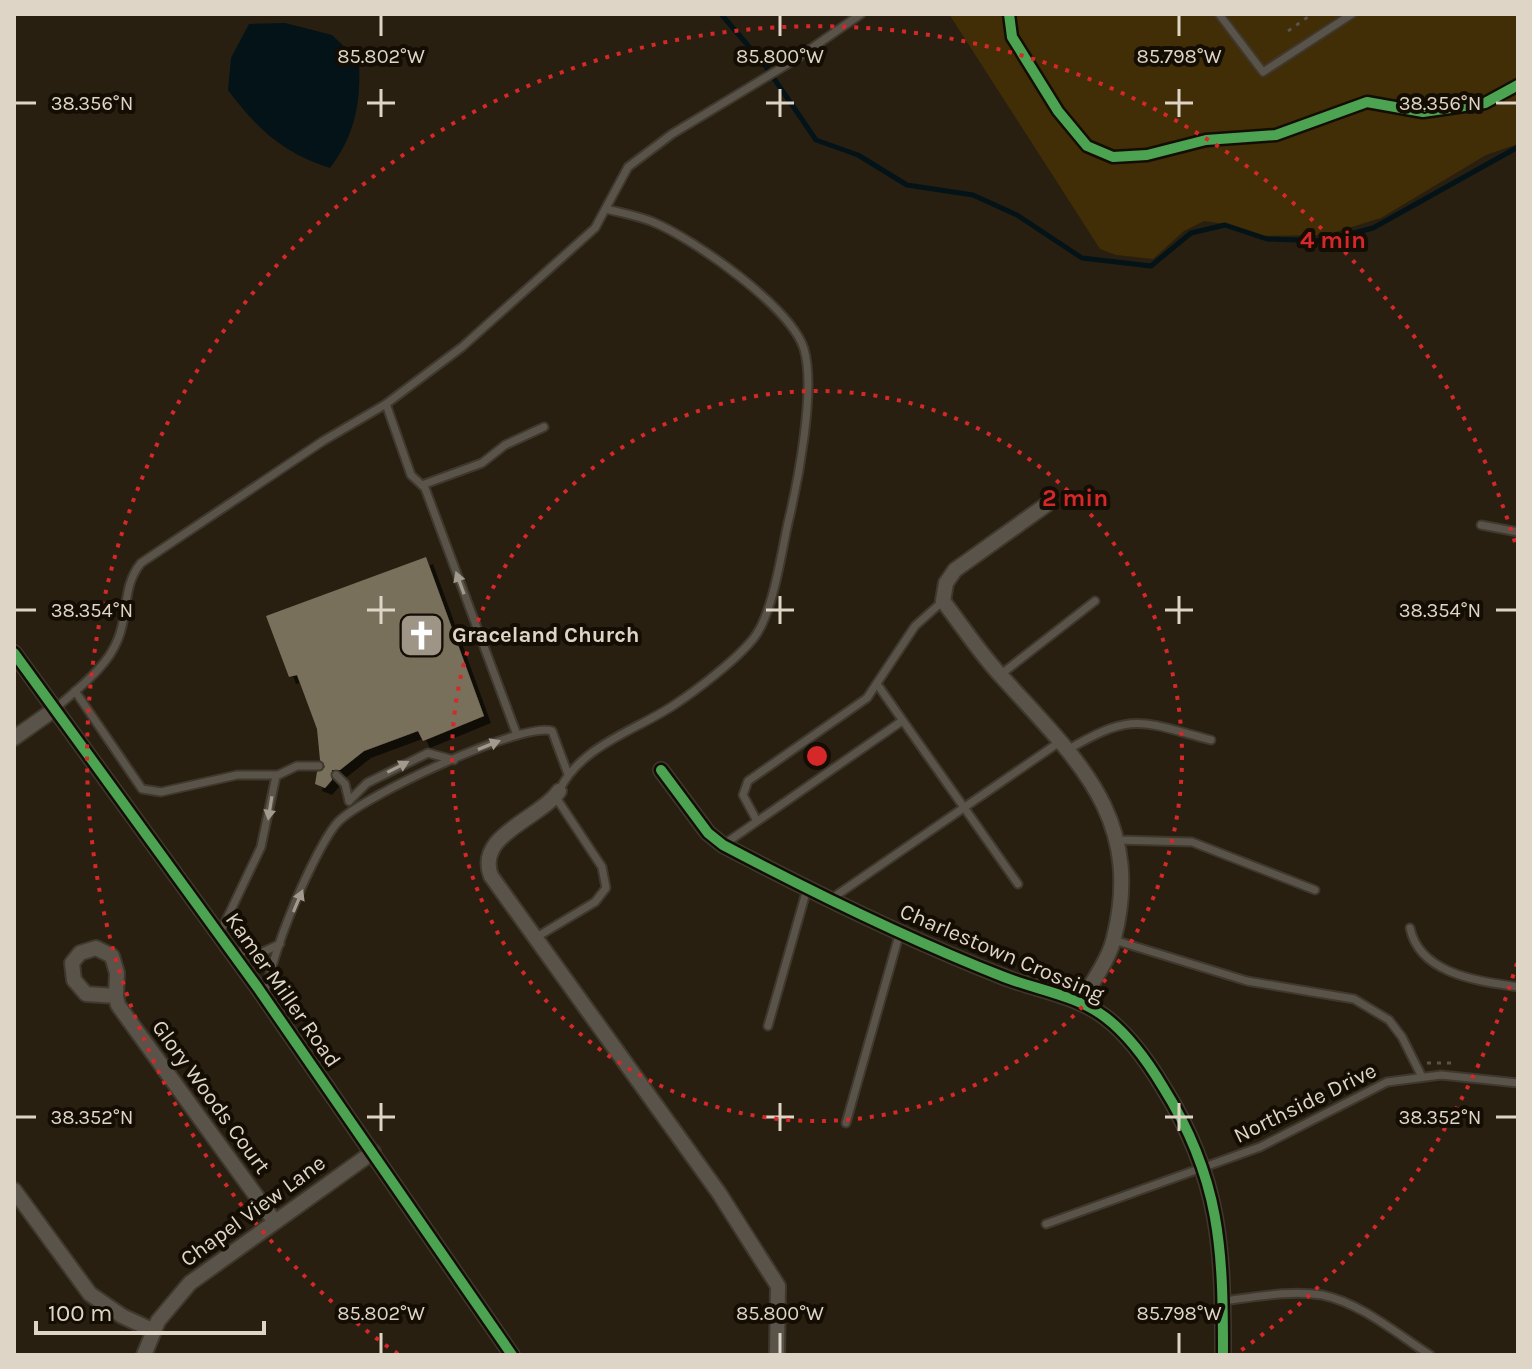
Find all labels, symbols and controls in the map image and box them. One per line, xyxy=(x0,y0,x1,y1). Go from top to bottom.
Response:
text: 85.802°W xyxy=(337,45,425,68)
text: 85.800°W xyxy=(736,45,824,68)
text: 85.798°W xyxy=(1136,45,1222,68)
text: 38.356°N xyxy=(51,92,133,115)
text: 38.356°N xyxy=(1399,92,1481,115)
text: 4 min xyxy=(1300,226,1366,254)
text: 2 min xyxy=(1042,484,1108,512)
one-way arrow xyxy=(453,571,466,595)
text: 38.354°N xyxy=(51,599,133,622)
text: 38.354°N xyxy=(1399,599,1481,622)
church icon: Graceland Church xyxy=(397,611,445,659)
place label: Graceland Church xyxy=(452,622,639,648)
one-way arrow xyxy=(477,738,501,751)
centre of rings xyxy=(803,742,831,770)
one-way arrow xyxy=(387,760,410,774)
one-way arrow xyxy=(263,796,276,821)
one-way arrow xyxy=(291,890,304,913)
street label: Charlestown Crossing xyxy=(896,898,1109,1008)
street label: Kamer Miller Road xyxy=(220,908,346,1072)
street label: Glory Woods Court xyxy=(147,1015,275,1179)
street label: Northside Drive xyxy=(1229,1057,1381,1149)
text: 38.352°N xyxy=(51,1106,133,1129)
text: 38.352°N xyxy=(1399,1106,1481,1129)
street label: Chapel View Lane xyxy=(175,1150,331,1272)
scale bar xyxy=(36,1285,264,1335)
text: 100 m xyxy=(48,1299,113,1327)
text: 85.802°W xyxy=(337,1302,425,1325)
text: 85.800°W xyxy=(736,1302,824,1325)
text: 85.798°W xyxy=(1136,1302,1222,1325)

